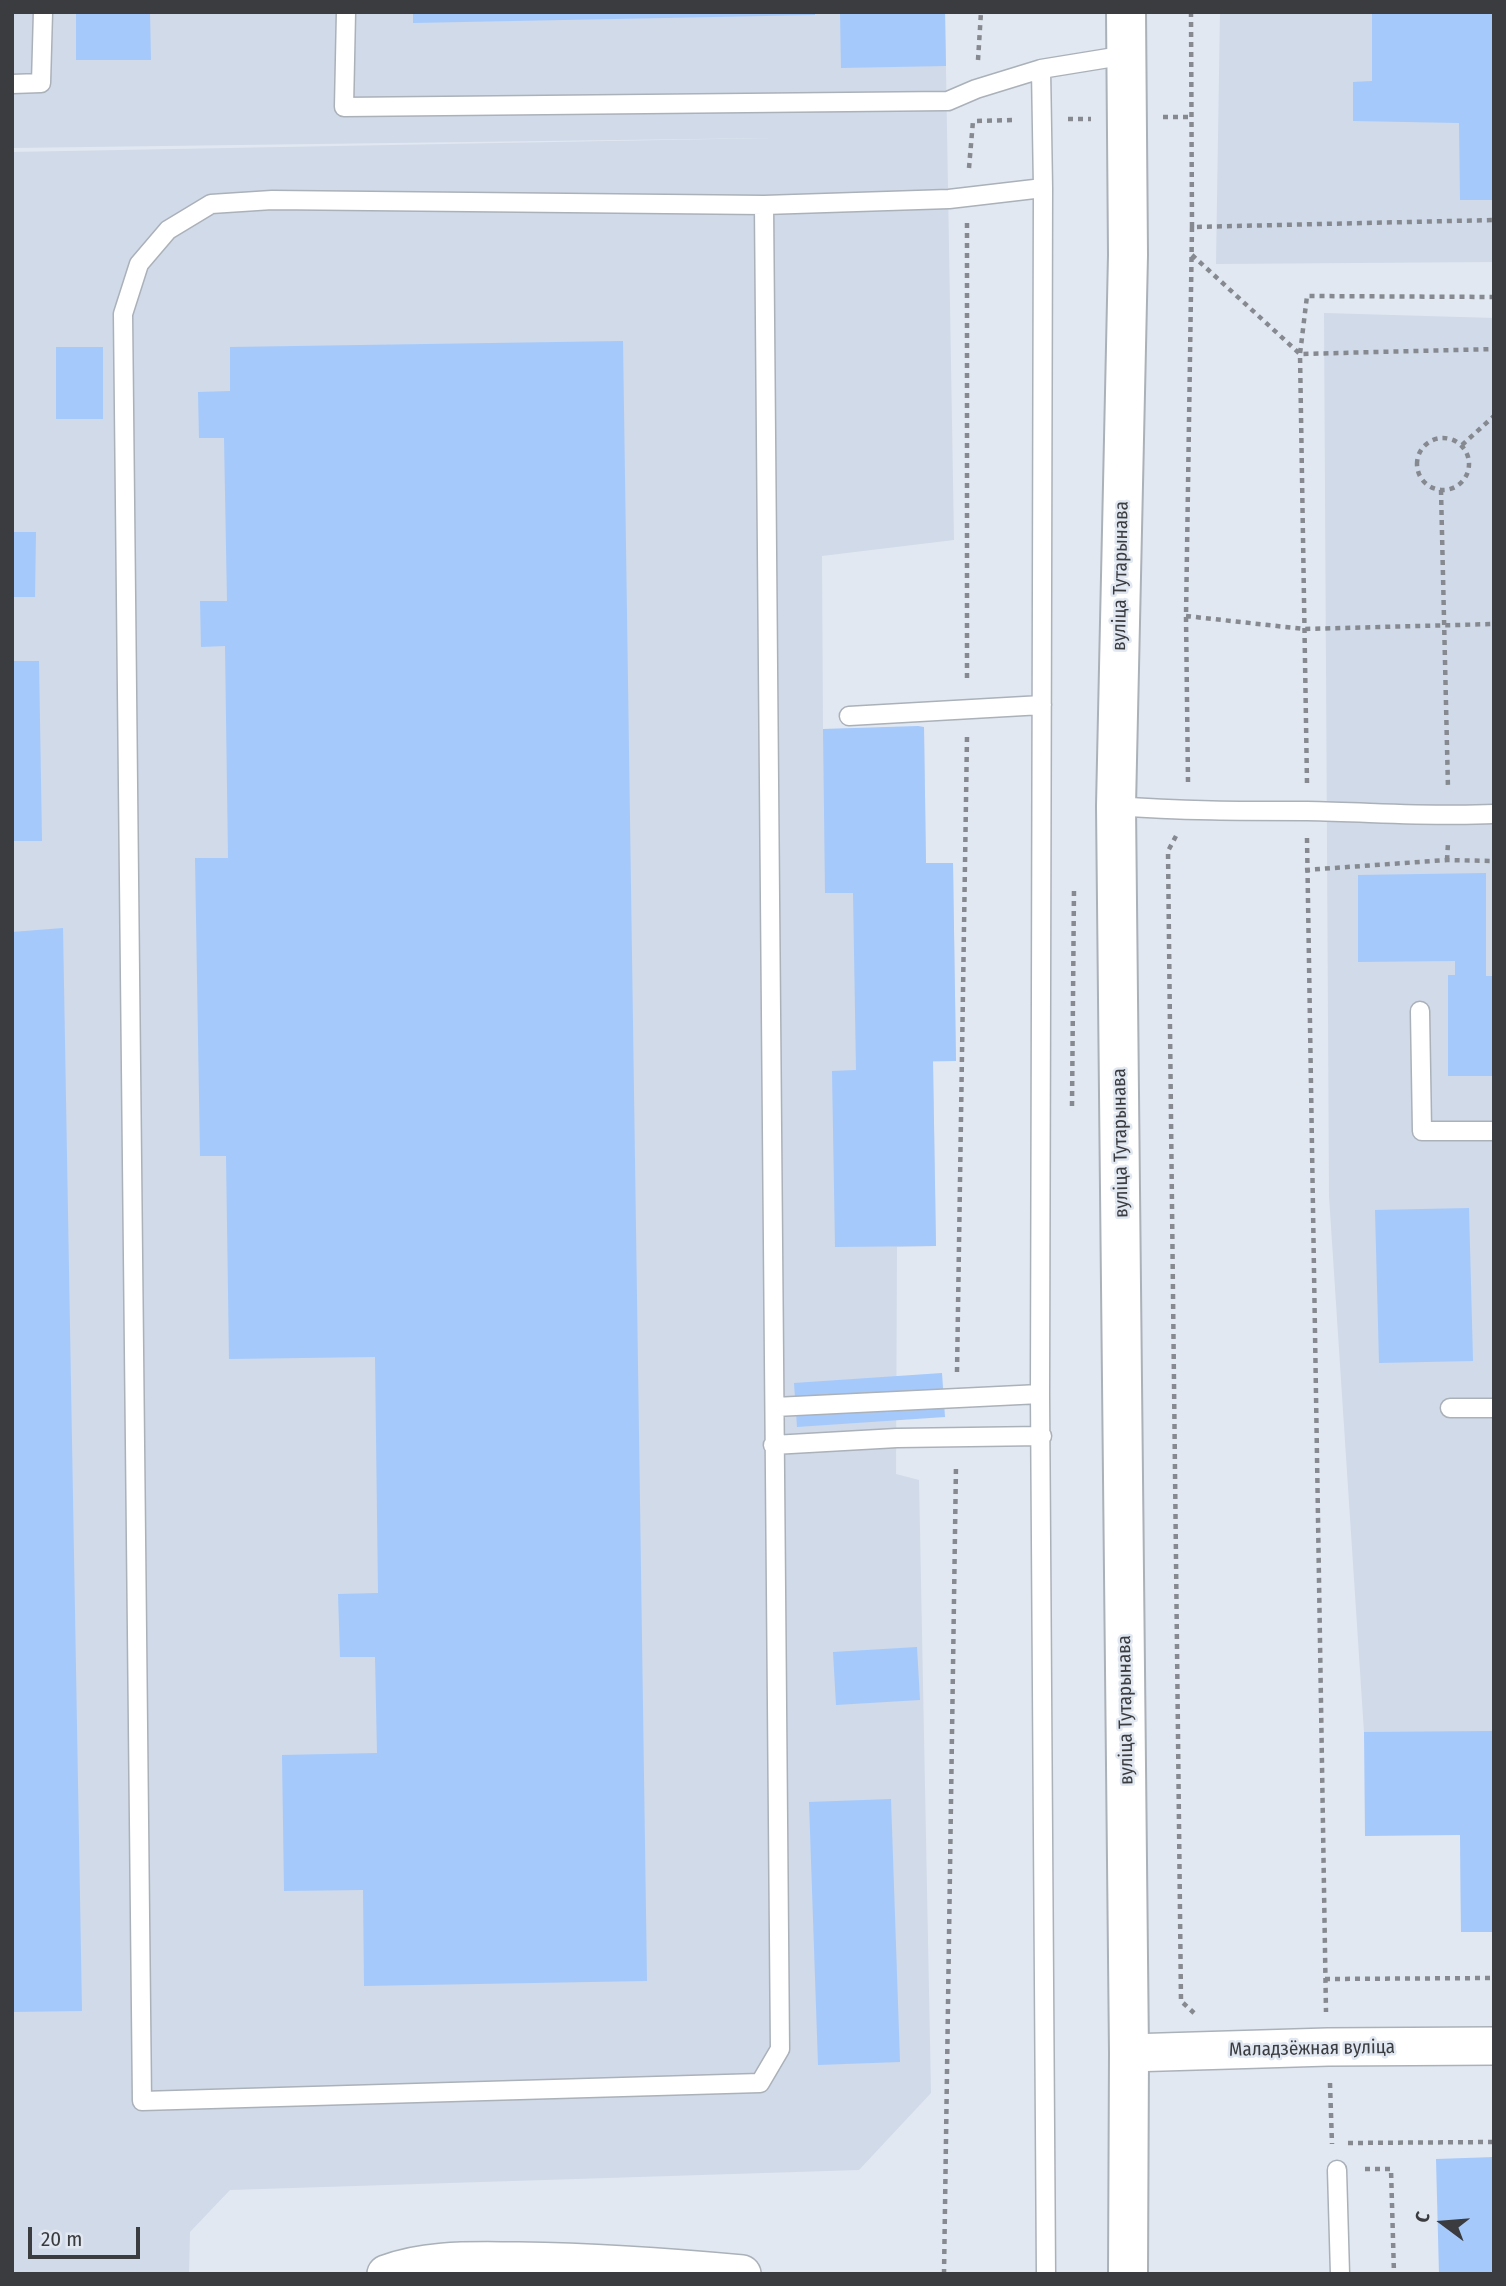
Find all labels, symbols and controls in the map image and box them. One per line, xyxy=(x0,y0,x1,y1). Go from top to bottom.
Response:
street label: вуліца Тутарынава xyxy=(1108,501,1134,651)
street label: вуліца Тутарынава xyxy=(1108,1068,1134,1218)
street label: вуліца Тутарынава xyxy=(1113,1635,1139,1785)
street label: Маладзёжная вуліца xyxy=(1229,2036,1395,2062)
north arrow xyxy=(1408,2188,1478,2258)
text: С xyxy=(1410,2209,1435,2225)
scale bar xyxy=(32,2212,144,2256)
text: 20 m xyxy=(41,2226,82,2252)

